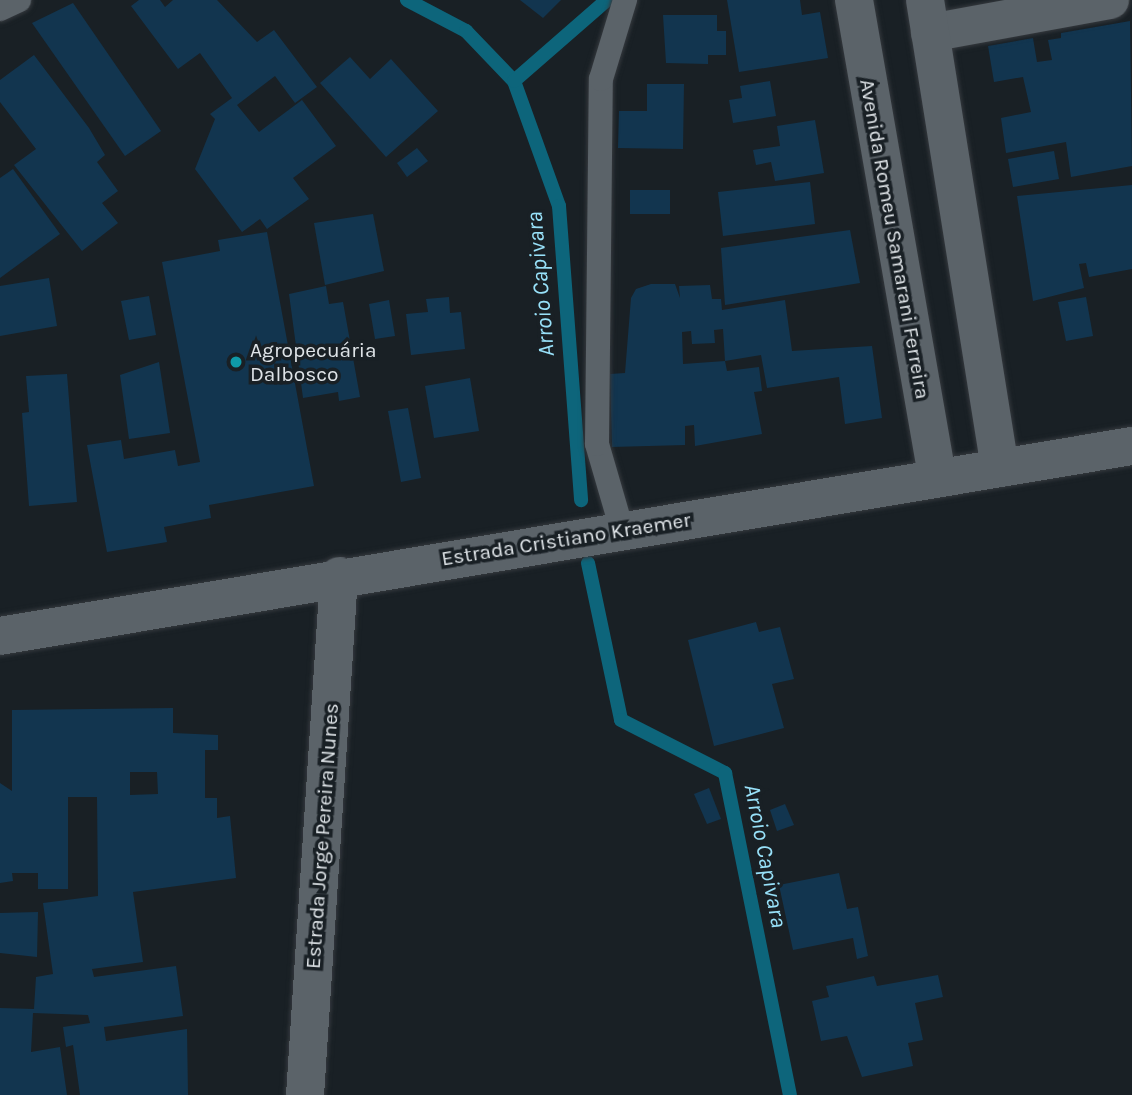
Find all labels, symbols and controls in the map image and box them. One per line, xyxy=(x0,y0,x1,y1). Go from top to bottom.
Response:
street label: Avenida Romeu Samarani Ferreira xyxy=(854,77,936,401)
water label: Arroio Capivara xyxy=(521,210,561,358)
place label: Agropecuária Dalbosco xyxy=(250,337,377,387)
marker: Agropecuária Dalbosco xyxy=(228,354,244,370)
street label: Estrada Cristiano Kraemer xyxy=(439,507,693,571)
street label: Estrada Jorge Pereira Nunes xyxy=(300,702,344,970)
water label: Arroio Capivara xyxy=(738,782,792,930)

